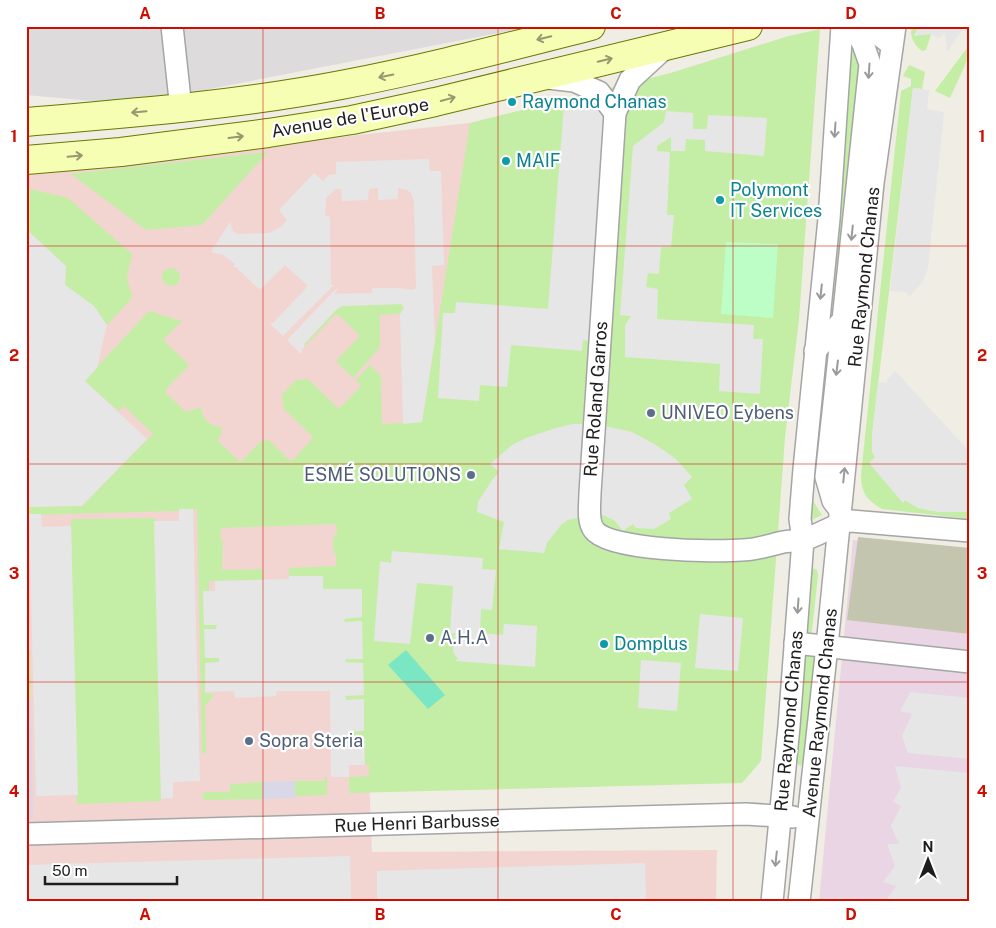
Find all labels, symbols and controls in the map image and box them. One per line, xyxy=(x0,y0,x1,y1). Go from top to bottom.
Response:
text: A xyxy=(139,4,151,23)
text: B xyxy=(375,4,386,23)
text: C xyxy=(610,4,622,23)
text: D xyxy=(845,4,857,23)
one-way arrow xyxy=(536,34,552,43)
one-way arrow xyxy=(597,55,613,64)
one-way arrow xyxy=(864,63,874,79)
one-way arrow xyxy=(378,71,394,81)
place label: Raymond Chanas xyxy=(522,91,667,112)
street label: Avenue de l'Europe xyxy=(269,93,430,142)
one-way arrow xyxy=(439,94,455,103)
marker: Raymond Chanas xyxy=(506,96,518,108)
one-way arrow xyxy=(131,108,147,117)
one-way arrow xyxy=(830,122,840,138)
text: 1 xyxy=(11,127,17,146)
text: 1 xyxy=(979,127,985,146)
one-way arrow xyxy=(228,132,244,142)
place label: MAIF xyxy=(516,150,561,171)
one-way arrow xyxy=(67,151,83,161)
marker: MAIF xyxy=(500,155,512,167)
place label: Polymont IT Services xyxy=(730,179,822,221)
street label: Rue Raymond Chanas xyxy=(844,186,883,368)
marker: Polymont IT Services xyxy=(714,194,726,206)
one-way arrow xyxy=(847,224,857,240)
one-way arrow xyxy=(817,284,826,300)
street label: Rue Roland Garros xyxy=(580,320,611,478)
text: 2 xyxy=(9,346,19,365)
text: 2 xyxy=(977,346,987,365)
one-way arrow xyxy=(832,360,842,376)
place label: UNIVEO Eybens xyxy=(661,402,794,423)
marker: UNIVEO Eybens xyxy=(645,407,657,419)
place label: ESMÉ SOLUTIONS xyxy=(304,463,461,485)
one-way arrow xyxy=(839,467,848,483)
marker: ESMÉ SOLUTIONS xyxy=(465,469,477,481)
text: 3 xyxy=(9,564,19,583)
text: 3 xyxy=(977,564,987,583)
one-way arrow xyxy=(793,597,803,613)
street label: Avenue Raymond Chanas xyxy=(798,607,841,819)
place label: A.H.A xyxy=(440,627,488,648)
street label: Rue Raymond Chanas xyxy=(770,630,807,812)
marker: A.H.A xyxy=(424,632,436,644)
place label: Domplus xyxy=(614,633,688,654)
marker: Domplus xyxy=(598,638,610,650)
place label: Sopra Steria xyxy=(259,730,363,751)
marker: Sopra Steria xyxy=(243,735,255,747)
text: 4 xyxy=(9,782,20,801)
text: 4 xyxy=(977,782,988,801)
street label: Rue Henri Barbusse xyxy=(334,809,500,836)
north arrow xyxy=(904,836,954,886)
text: N xyxy=(923,839,933,855)
one-way arrow xyxy=(771,851,781,867)
scale bar xyxy=(45,853,178,885)
text: 50 m xyxy=(52,862,87,879)
text: A xyxy=(139,905,151,924)
text: B xyxy=(375,905,386,924)
text: C xyxy=(610,905,622,924)
text: D xyxy=(845,905,857,924)

